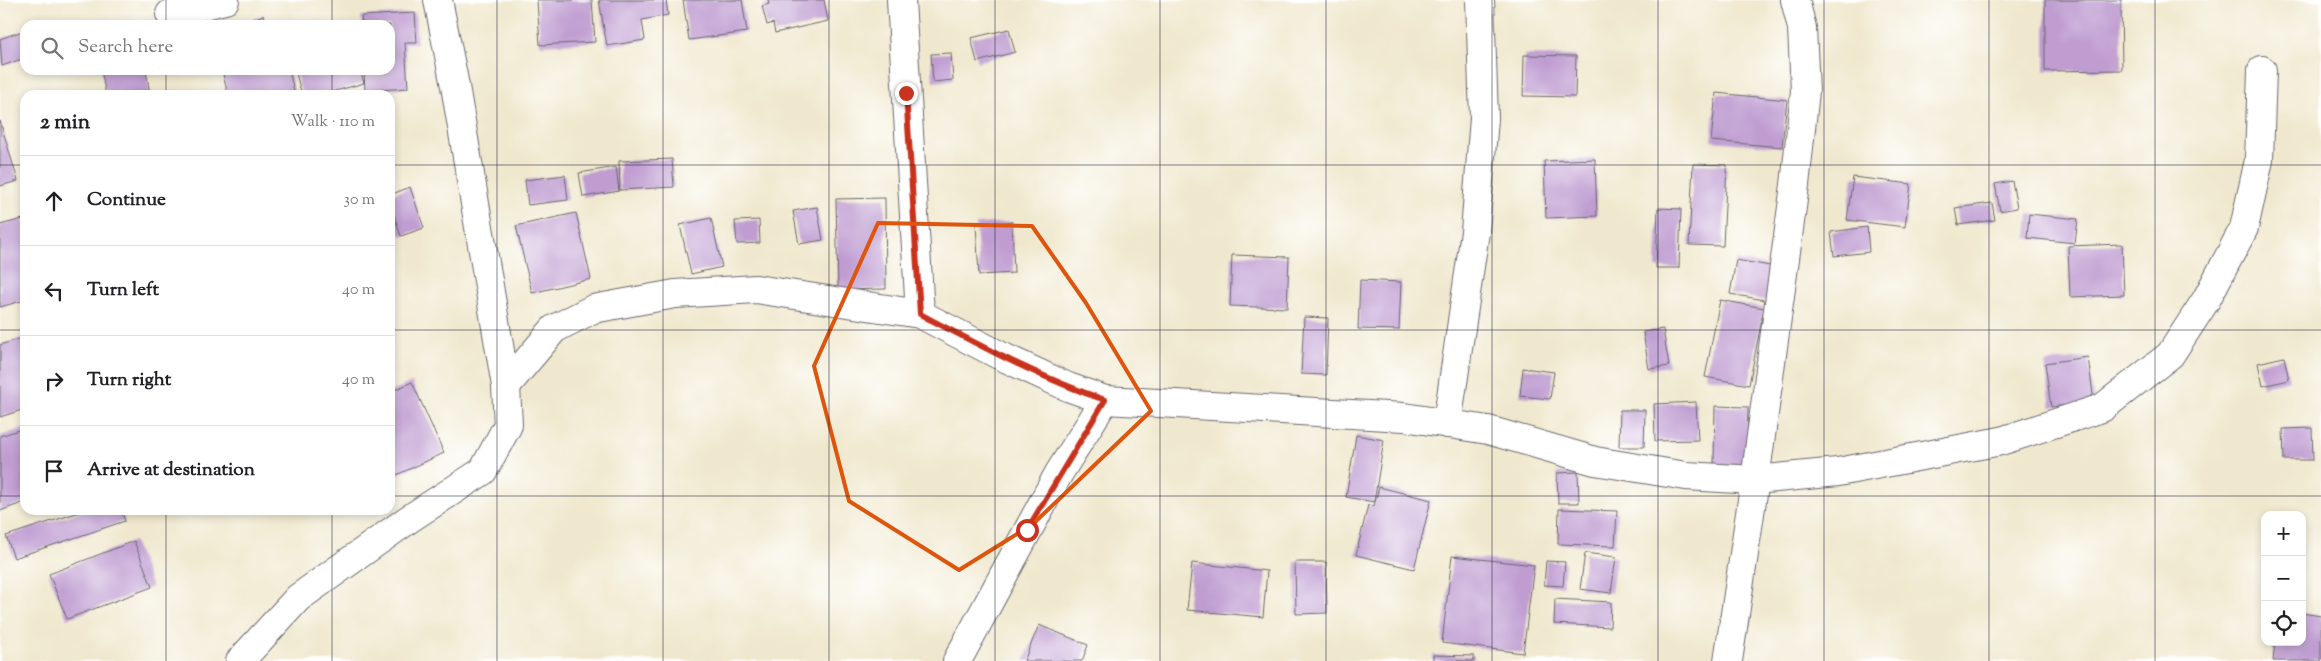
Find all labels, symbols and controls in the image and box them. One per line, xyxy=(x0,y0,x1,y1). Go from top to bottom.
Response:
search box xyxy=(20,20,395,75)
icon: search xyxy=(38,34,66,62)
text: Search here xyxy=(78,34,173,61)
route end xyxy=(895,82,918,105)
text: 2 min xyxy=(40,108,90,138)
text: Walk · 110 m xyxy=(291,111,375,134)
icon: ahead xyxy=(40,187,68,215)
text: Continue xyxy=(87,187,166,214)
text: 30 m xyxy=(344,189,375,212)
icon: left xyxy=(40,277,68,305)
text: Turn left xyxy=(87,277,159,304)
text: 40 m xyxy=(342,279,375,302)
icon: right xyxy=(40,367,68,395)
text: Turn right xyxy=(87,367,171,394)
text: 40 m xyxy=(342,369,375,392)
icon: arrive xyxy=(40,457,68,485)
text: Arrive at destination xyxy=(87,457,255,484)
map controls xyxy=(2261,511,2306,646)
button: + xyxy=(2261,511,2306,556)
route start xyxy=(1016,519,1039,542)
button: − xyxy=(2261,556,2306,601)
button: locate xyxy=(2261,601,2306,646)

